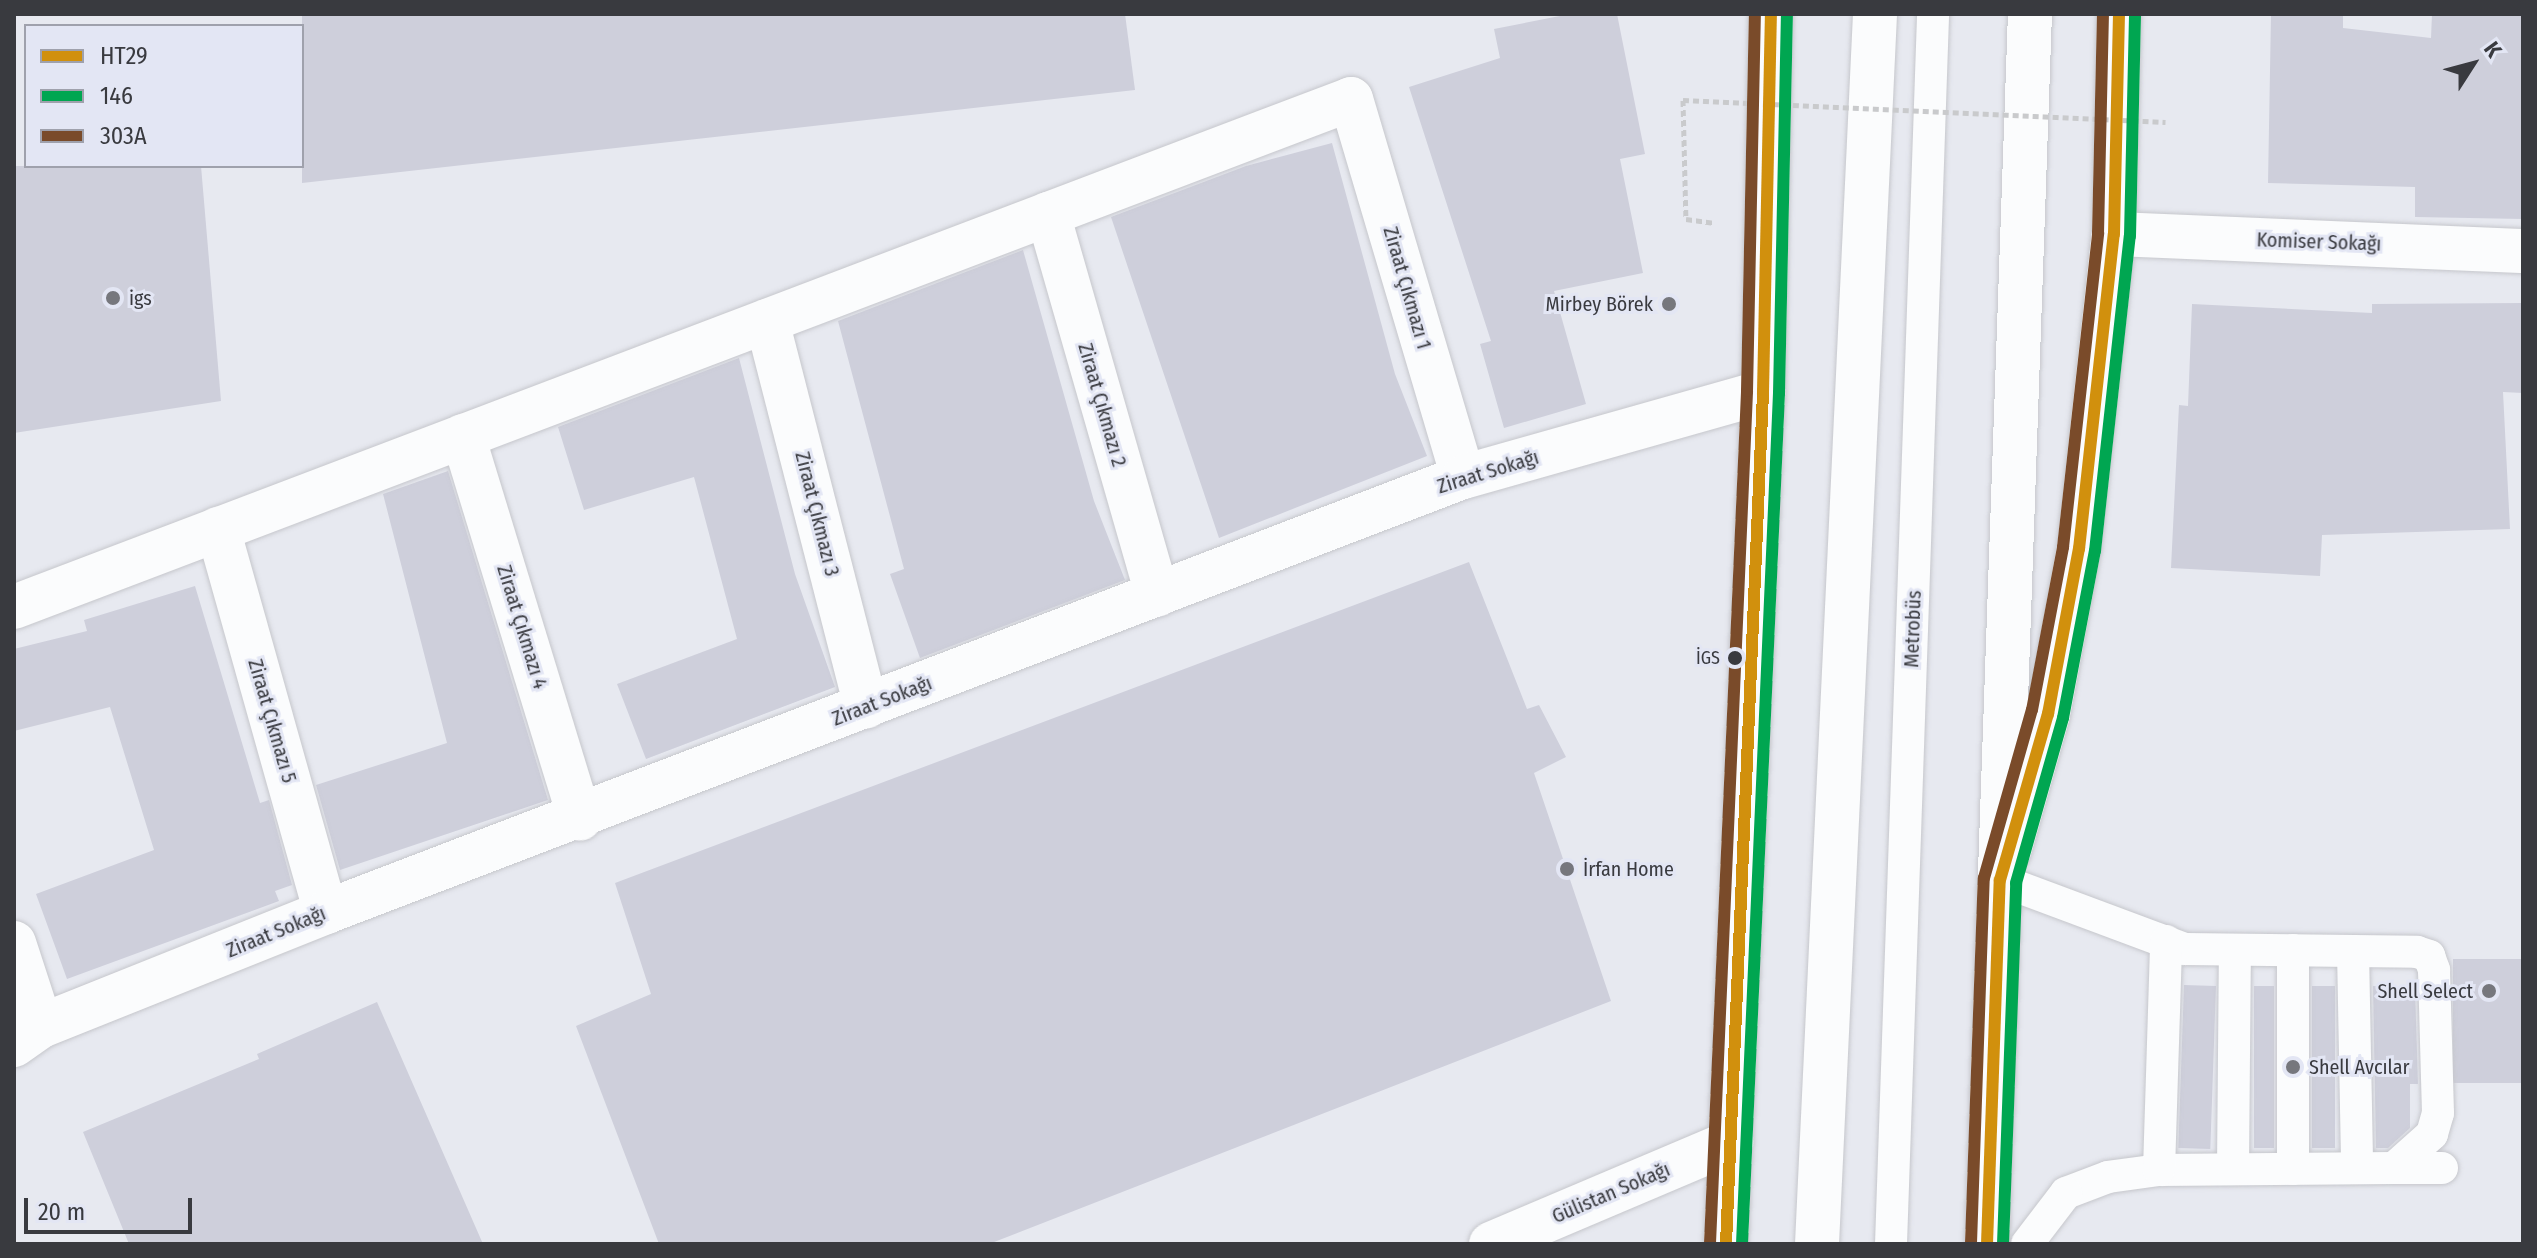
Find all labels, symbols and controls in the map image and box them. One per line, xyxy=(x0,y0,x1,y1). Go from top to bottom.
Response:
legend xyxy=(24,24,304,168)
north arrow xyxy=(2433,24,2513,104)
text: K xyxy=(2478,36,2507,63)
text: HT29 xyxy=(100,42,148,70)
text: 146 xyxy=(100,82,133,110)
text: 303A xyxy=(100,122,147,150)
street label: Ziraat Çıkmazı 1 xyxy=(1378,224,1436,352)
street label: Komiser Sokağı xyxy=(2256,228,2382,256)
place label: igs xyxy=(129,286,152,310)
marker: igs xyxy=(104,289,122,307)
place label: Mirbey Börek xyxy=(1546,292,1653,316)
marker: Mirbey Börek xyxy=(1660,295,1678,313)
street label: Ziraat Çıkmazı 2 xyxy=(1073,340,1131,470)
street label: Ziraat Sokağı xyxy=(1434,445,1542,499)
street label: Ziraat Çıkmazı 3 xyxy=(790,449,844,579)
street label: Ziraat Çıkmazı 4 xyxy=(492,562,552,692)
street label: Metrobüs xyxy=(1900,590,1926,668)
place label: İGS xyxy=(1696,647,1720,669)
marker: İGS xyxy=(1727,650,1743,666)
street label: Ziraat Çıkmazı 5 xyxy=(243,656,301,786)
street label: Ziraat Sokağı xyxy=(829,671,935,731)
place label: İrfan Home xyxy=(1583,857,1674,881)
marker: İrfan Home xyxy=(1558,860,1576,878)
street label: Ziraat Sokağı xyxy=(223,901,329,963)
place label: Shell Select xyxy=(2377,979,2473,1003)
marker: Shell Select xyxy=(2480,982,2498,1000)
place label: Shell Avcılar xyxy=(2309,1055,2409,1079)
marker: Shell Avcılar xyxy=(2284,1058,2302,1076)
street label: Gülistan Sokağı xyxy=(1548,1157,1674,1229)
scale bar xyxy=(28,1182,196,1232)
text: 20 m xyxy=(38,1198,85,1226)

